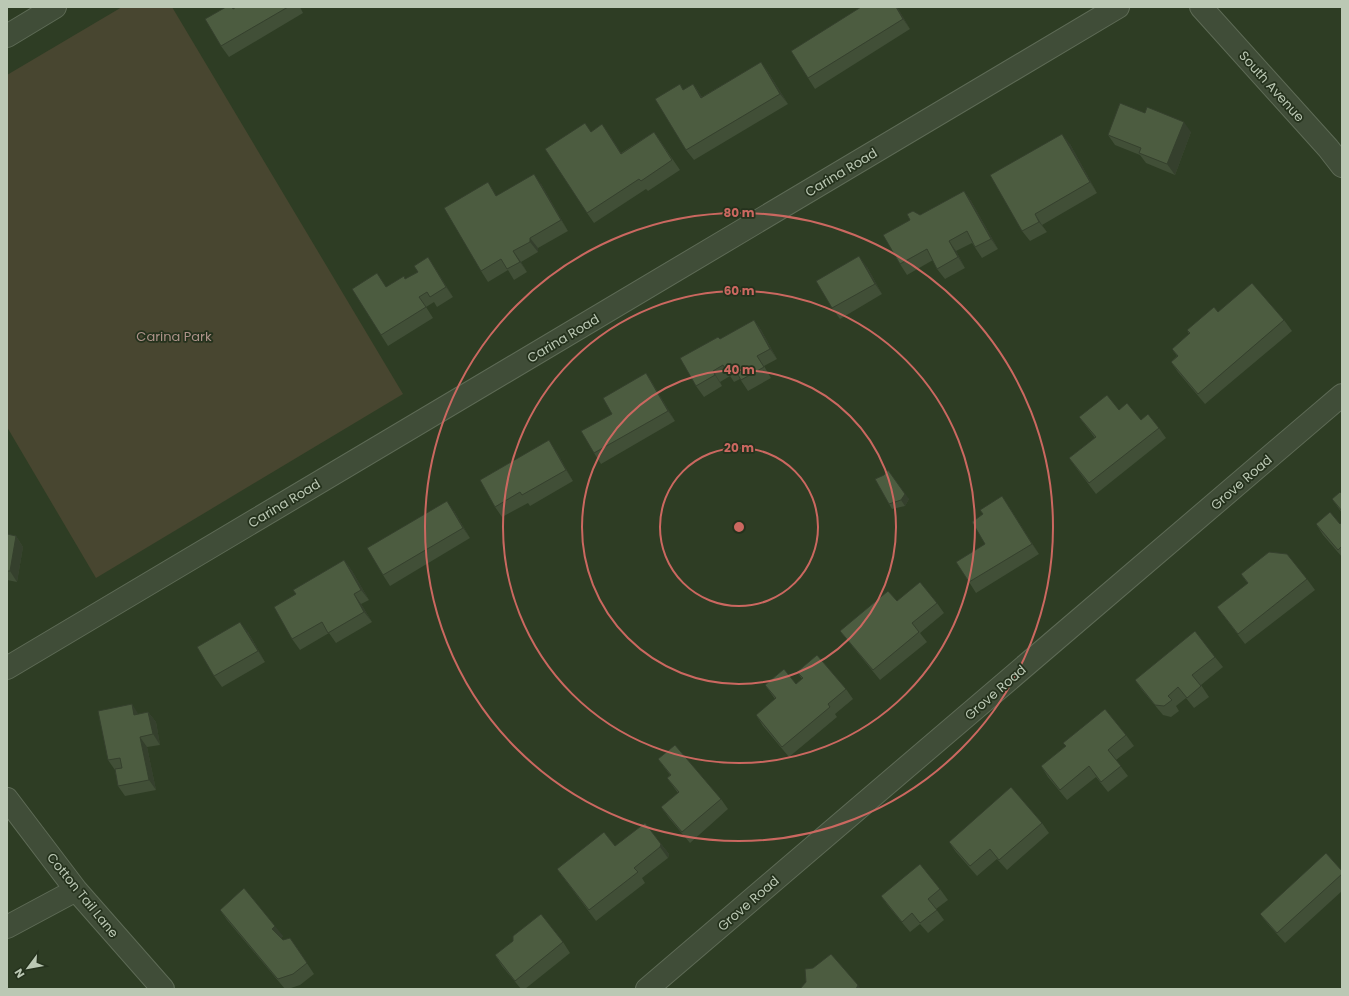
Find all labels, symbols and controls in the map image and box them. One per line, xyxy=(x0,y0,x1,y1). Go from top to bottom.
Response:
street label: South Avenue xyxy=(1235,47,1309,126)
street label: Carina Road xyxy=(802,143,881,201)
text: 80 m xyxy=(724,204,755,221)
text: 60 m xyxy=(724,282,755,299)
street label: Carina Road xyxy=(524,309,603,367)
park label: Carina Park xyxy=(136,327,212,346)
text: 40 m xyxy=(723,361,755,378)
text: 20 m xyxy=(724,439,754,456)
street label: Grove Road xyxy=(1206,450,1276,514)
street label: Carina Road xyxy=(245,474,324,532)
centre of rings xyxy=(732,520,746,534)
street label: Grove Road xyxy=(960,660,1030,724)
street label: Cotton Tail Lane xyxy=(42,849,123,942)
street label: Grove Road xyxy=(713,871,783,935)
north arrow xyxy=(8,948,48,988)
text: N xyxy=(11,966,28,981)

